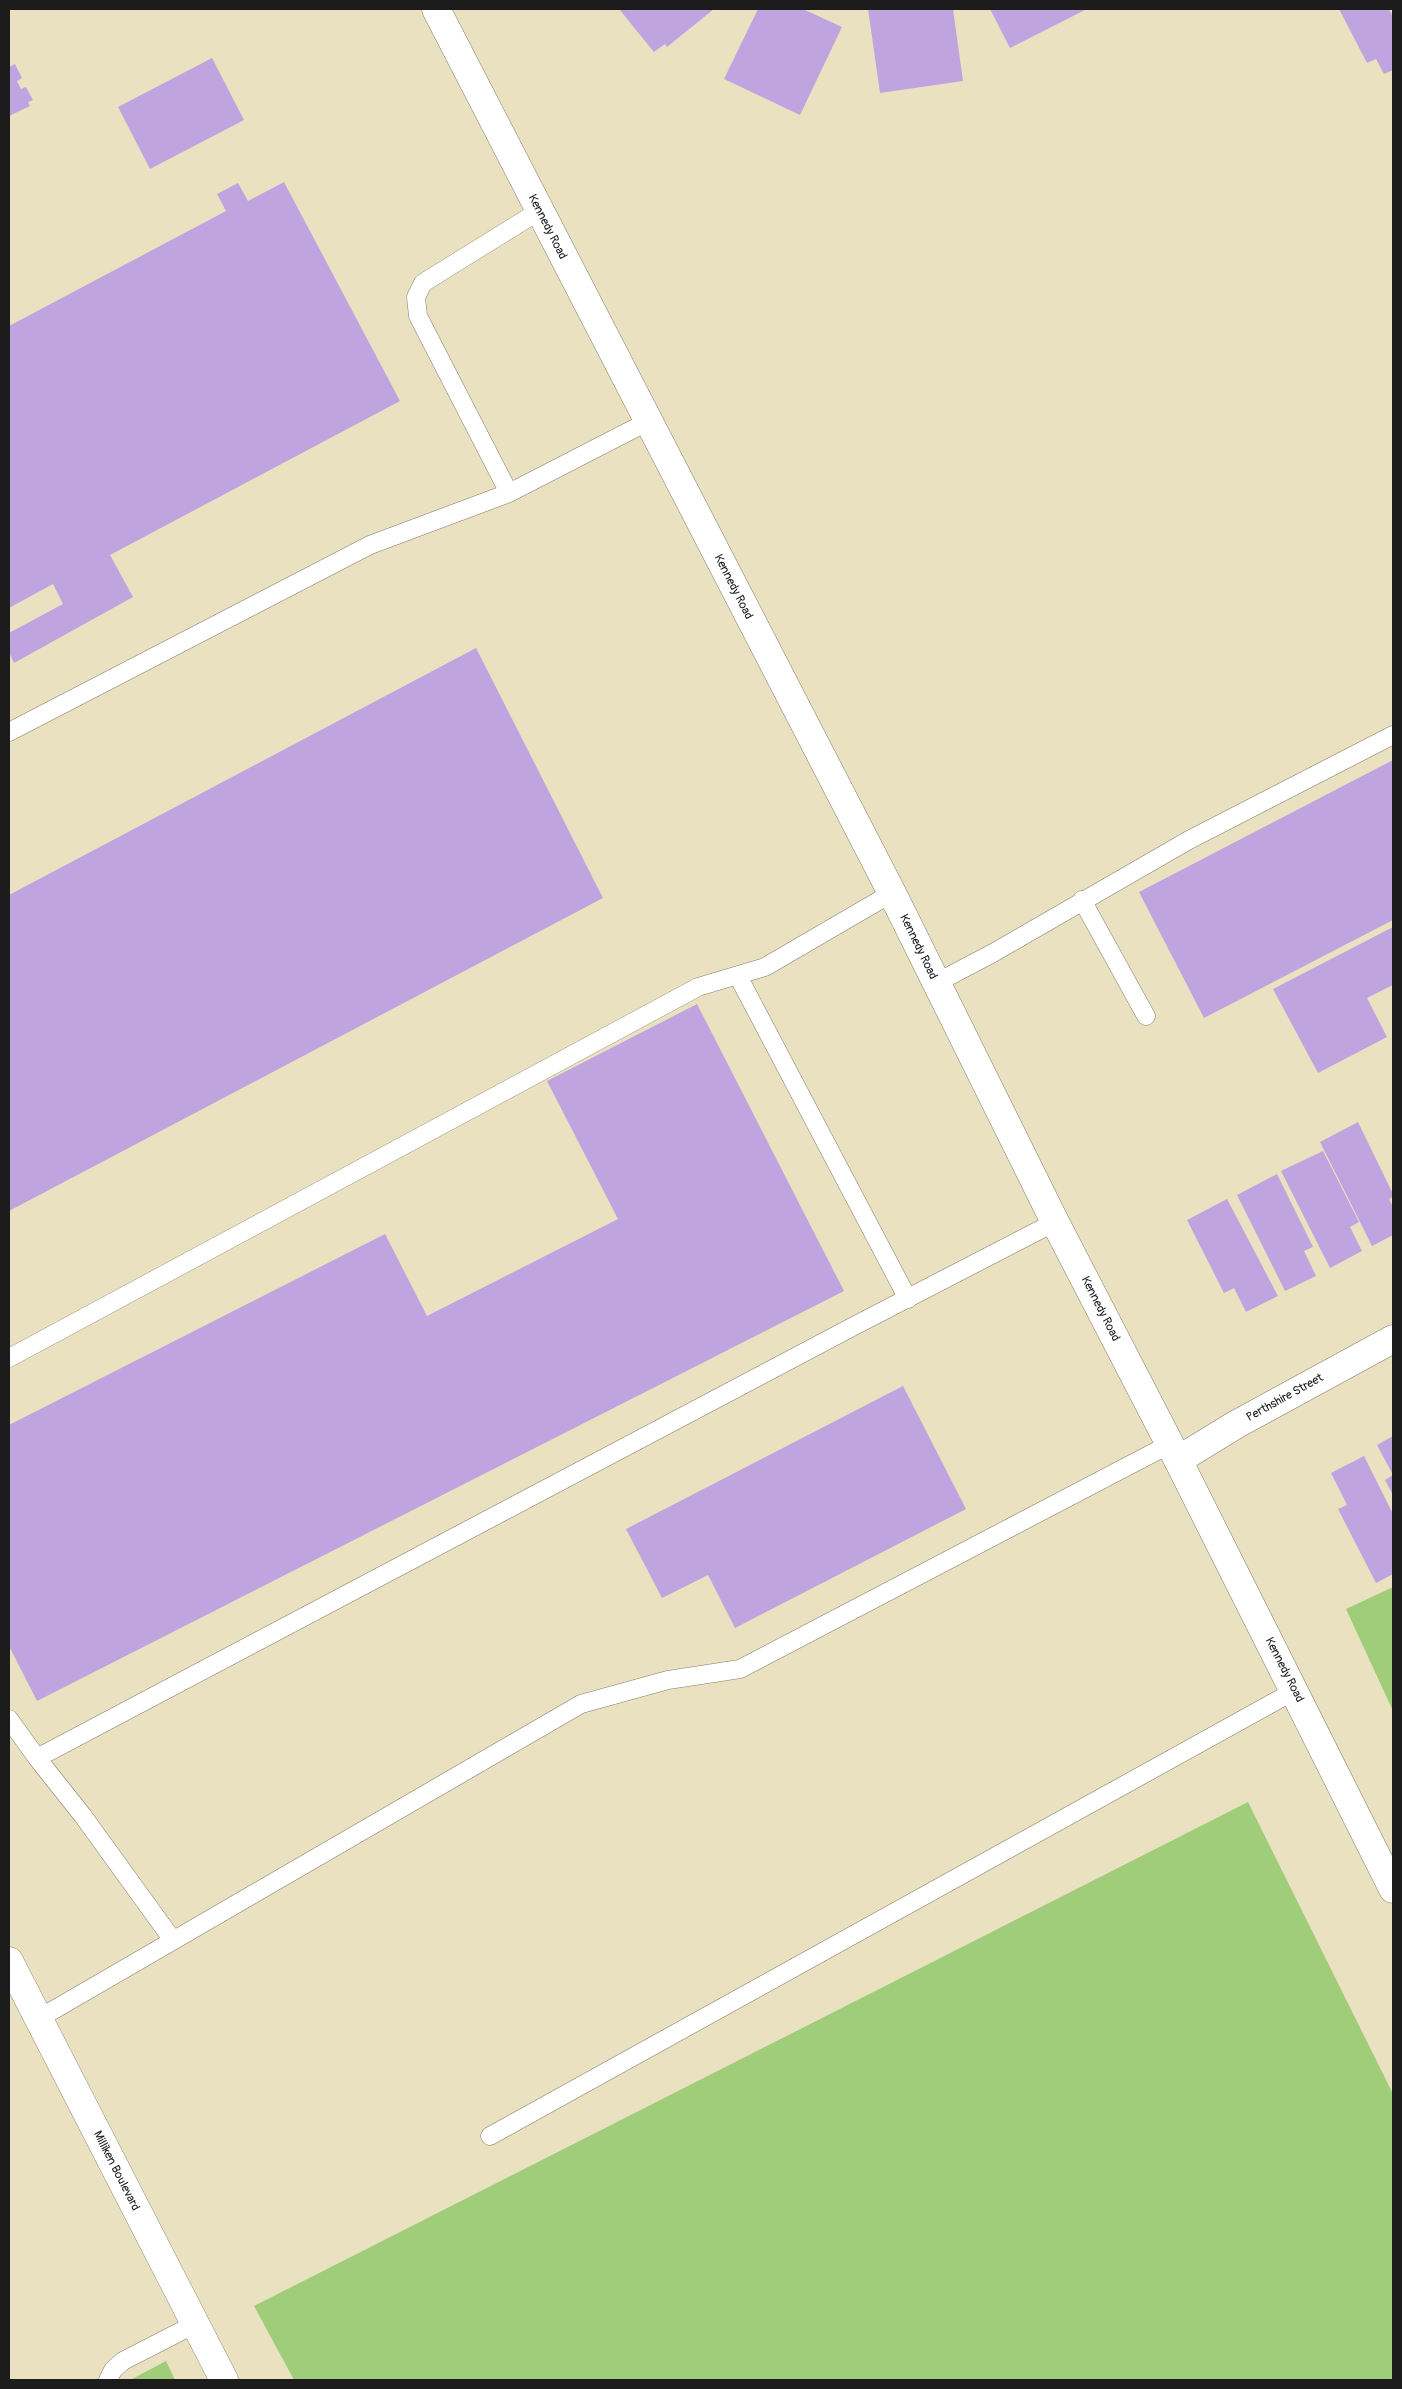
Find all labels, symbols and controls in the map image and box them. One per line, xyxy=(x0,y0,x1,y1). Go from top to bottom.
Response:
street label: Kennedy Road xyxy=(525,192,569,262)
street label: Kennedy Road xyxy=(711,552,755,622)
street label: Kennedy Road xyxy=(896,912,940,982)
street label: Kennedy Road xyxy=(1078,1274,1122,1344)
street label: Perthshire Street xyxy=(1244,1371,1326,1425)
street label: Kennedy Road xyxy=(1262,1635,1306,1705)
street label: Milliken Boulevard xyxy=(90,2129,142,2213)

